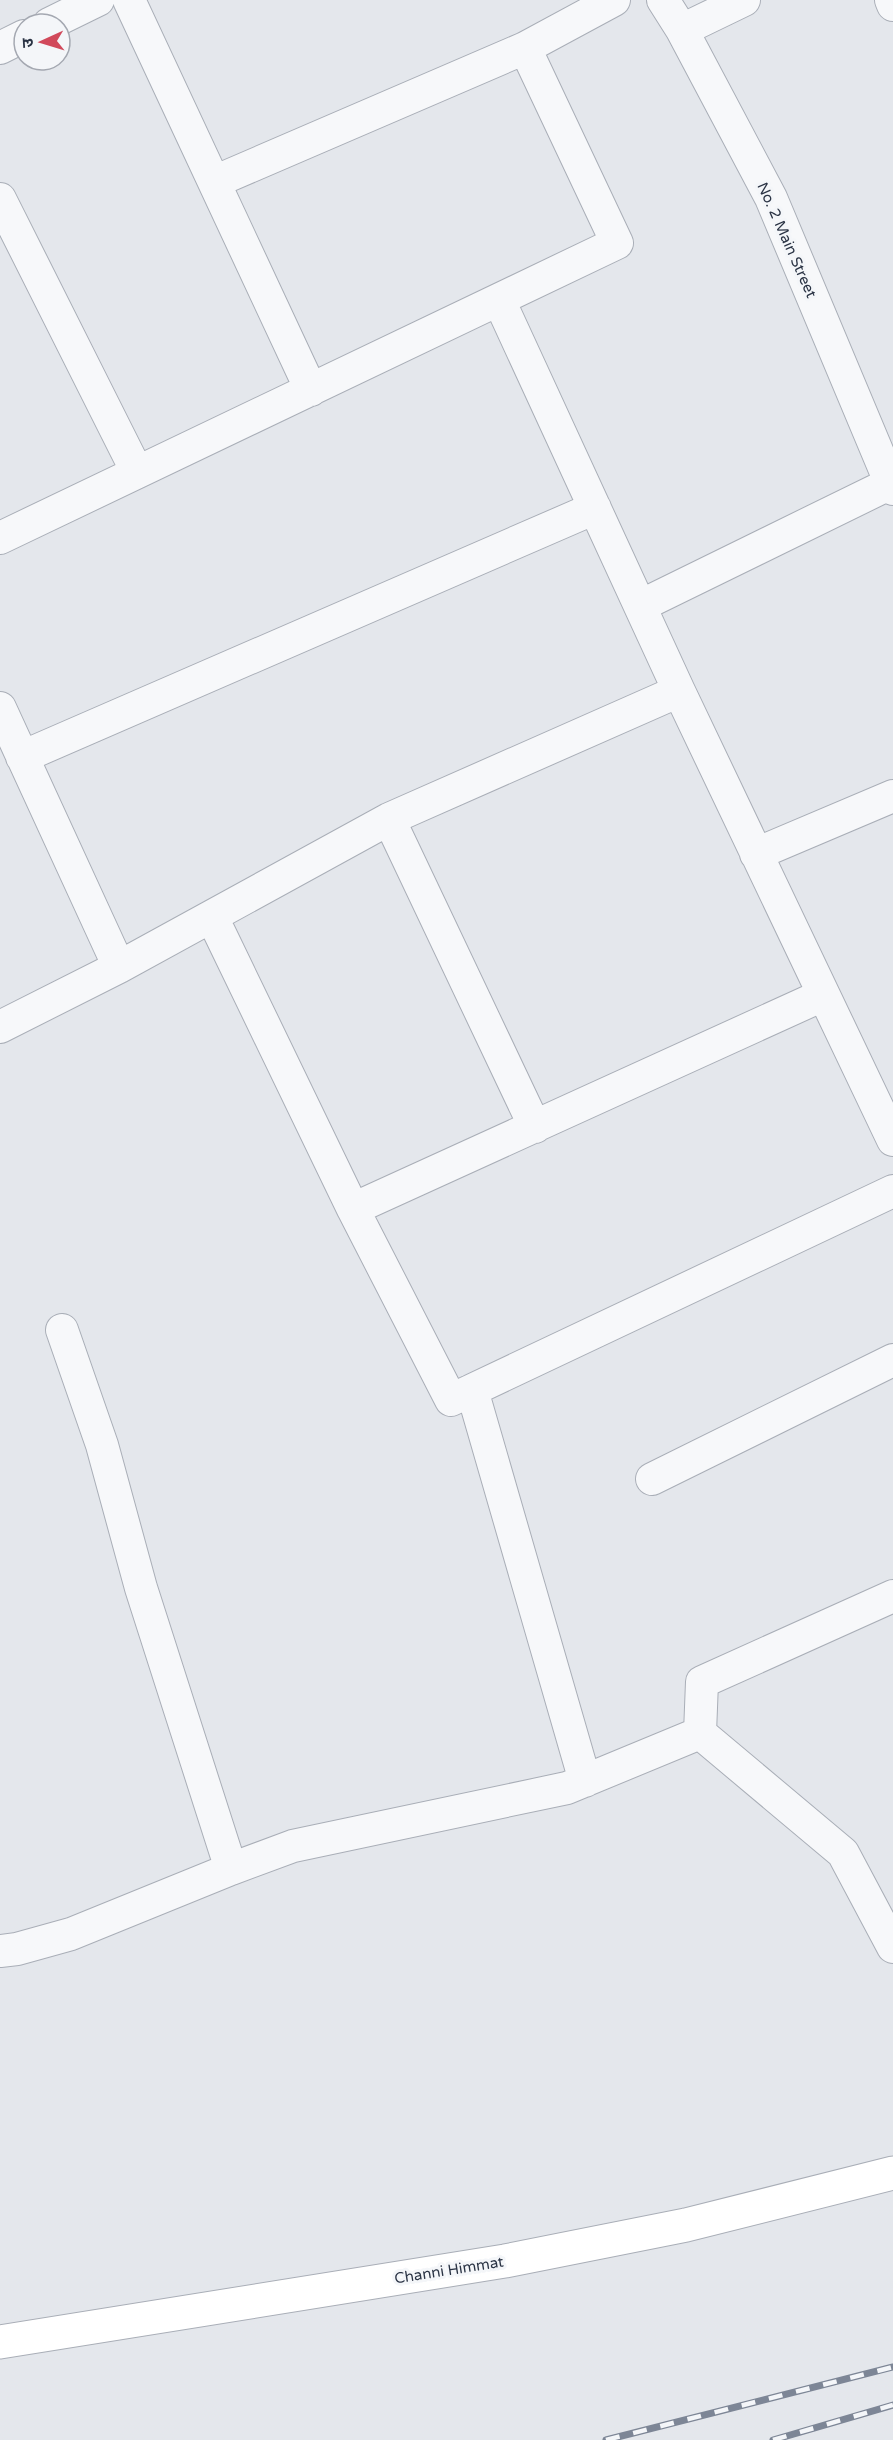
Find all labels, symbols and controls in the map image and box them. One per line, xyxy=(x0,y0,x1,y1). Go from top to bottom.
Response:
north arrow xyxy=(12,12,72,72)
text: उ xyxy=(18,37,38,48)
street label: No. 2 Main Street xyxy=(753,179,821,301)
street label: Channi Himmat xyxy=(393,2252,505,2288)

